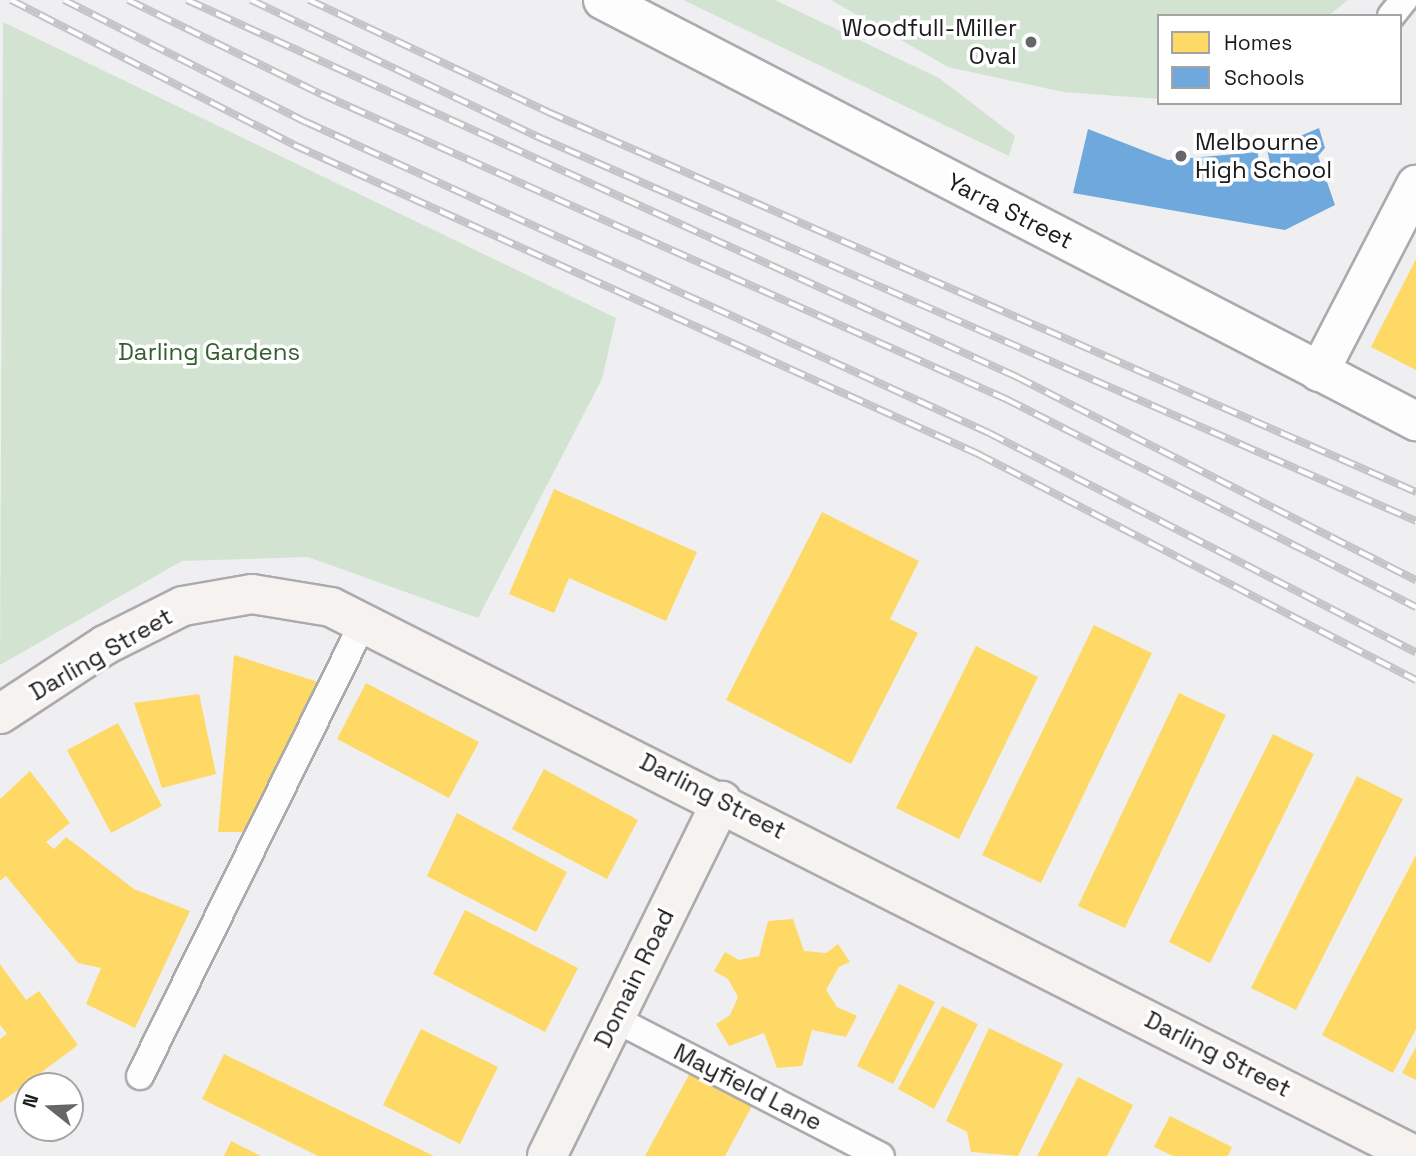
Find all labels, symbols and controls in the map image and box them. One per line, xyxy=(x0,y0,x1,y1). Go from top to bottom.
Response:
place label: Woodfull-Miller Oval xyxy=(842,14,1017,70)
legend xyxy=(1157,14,1402,105)
text: Homes xyxy=(1224,29,1292,56)
marker: Woodfull-Miller Oval xyxy=(1023,34,1039,50)
text: Schools xyxy=(1224,64,1304,91)
place label: Melbourne High School xyxy=(1195,128,1332,184)
marker: Melbourne High School xyxy=(1173,148,1189,164)
street label: Yarra Street xyxy=(942,167,1078,255)
park label: Darling Gardens xyxy=(118,338,300,366)
street label: Darling Street xyxy=(24,601,178,707)
street label: Darling Street xyxy=(635,747,791,845)
street label: Domain Road xyxy=(588,904,680,1052)
street label: Darling Street xyxy=(1140,1005,1296,1103)
street label: Mayfield Lane xyxy=(669,1037,827,1137)
north arrow xyxy=(14,1072,84,1142)
text: N xyxy=(17,1091,44,1111)

